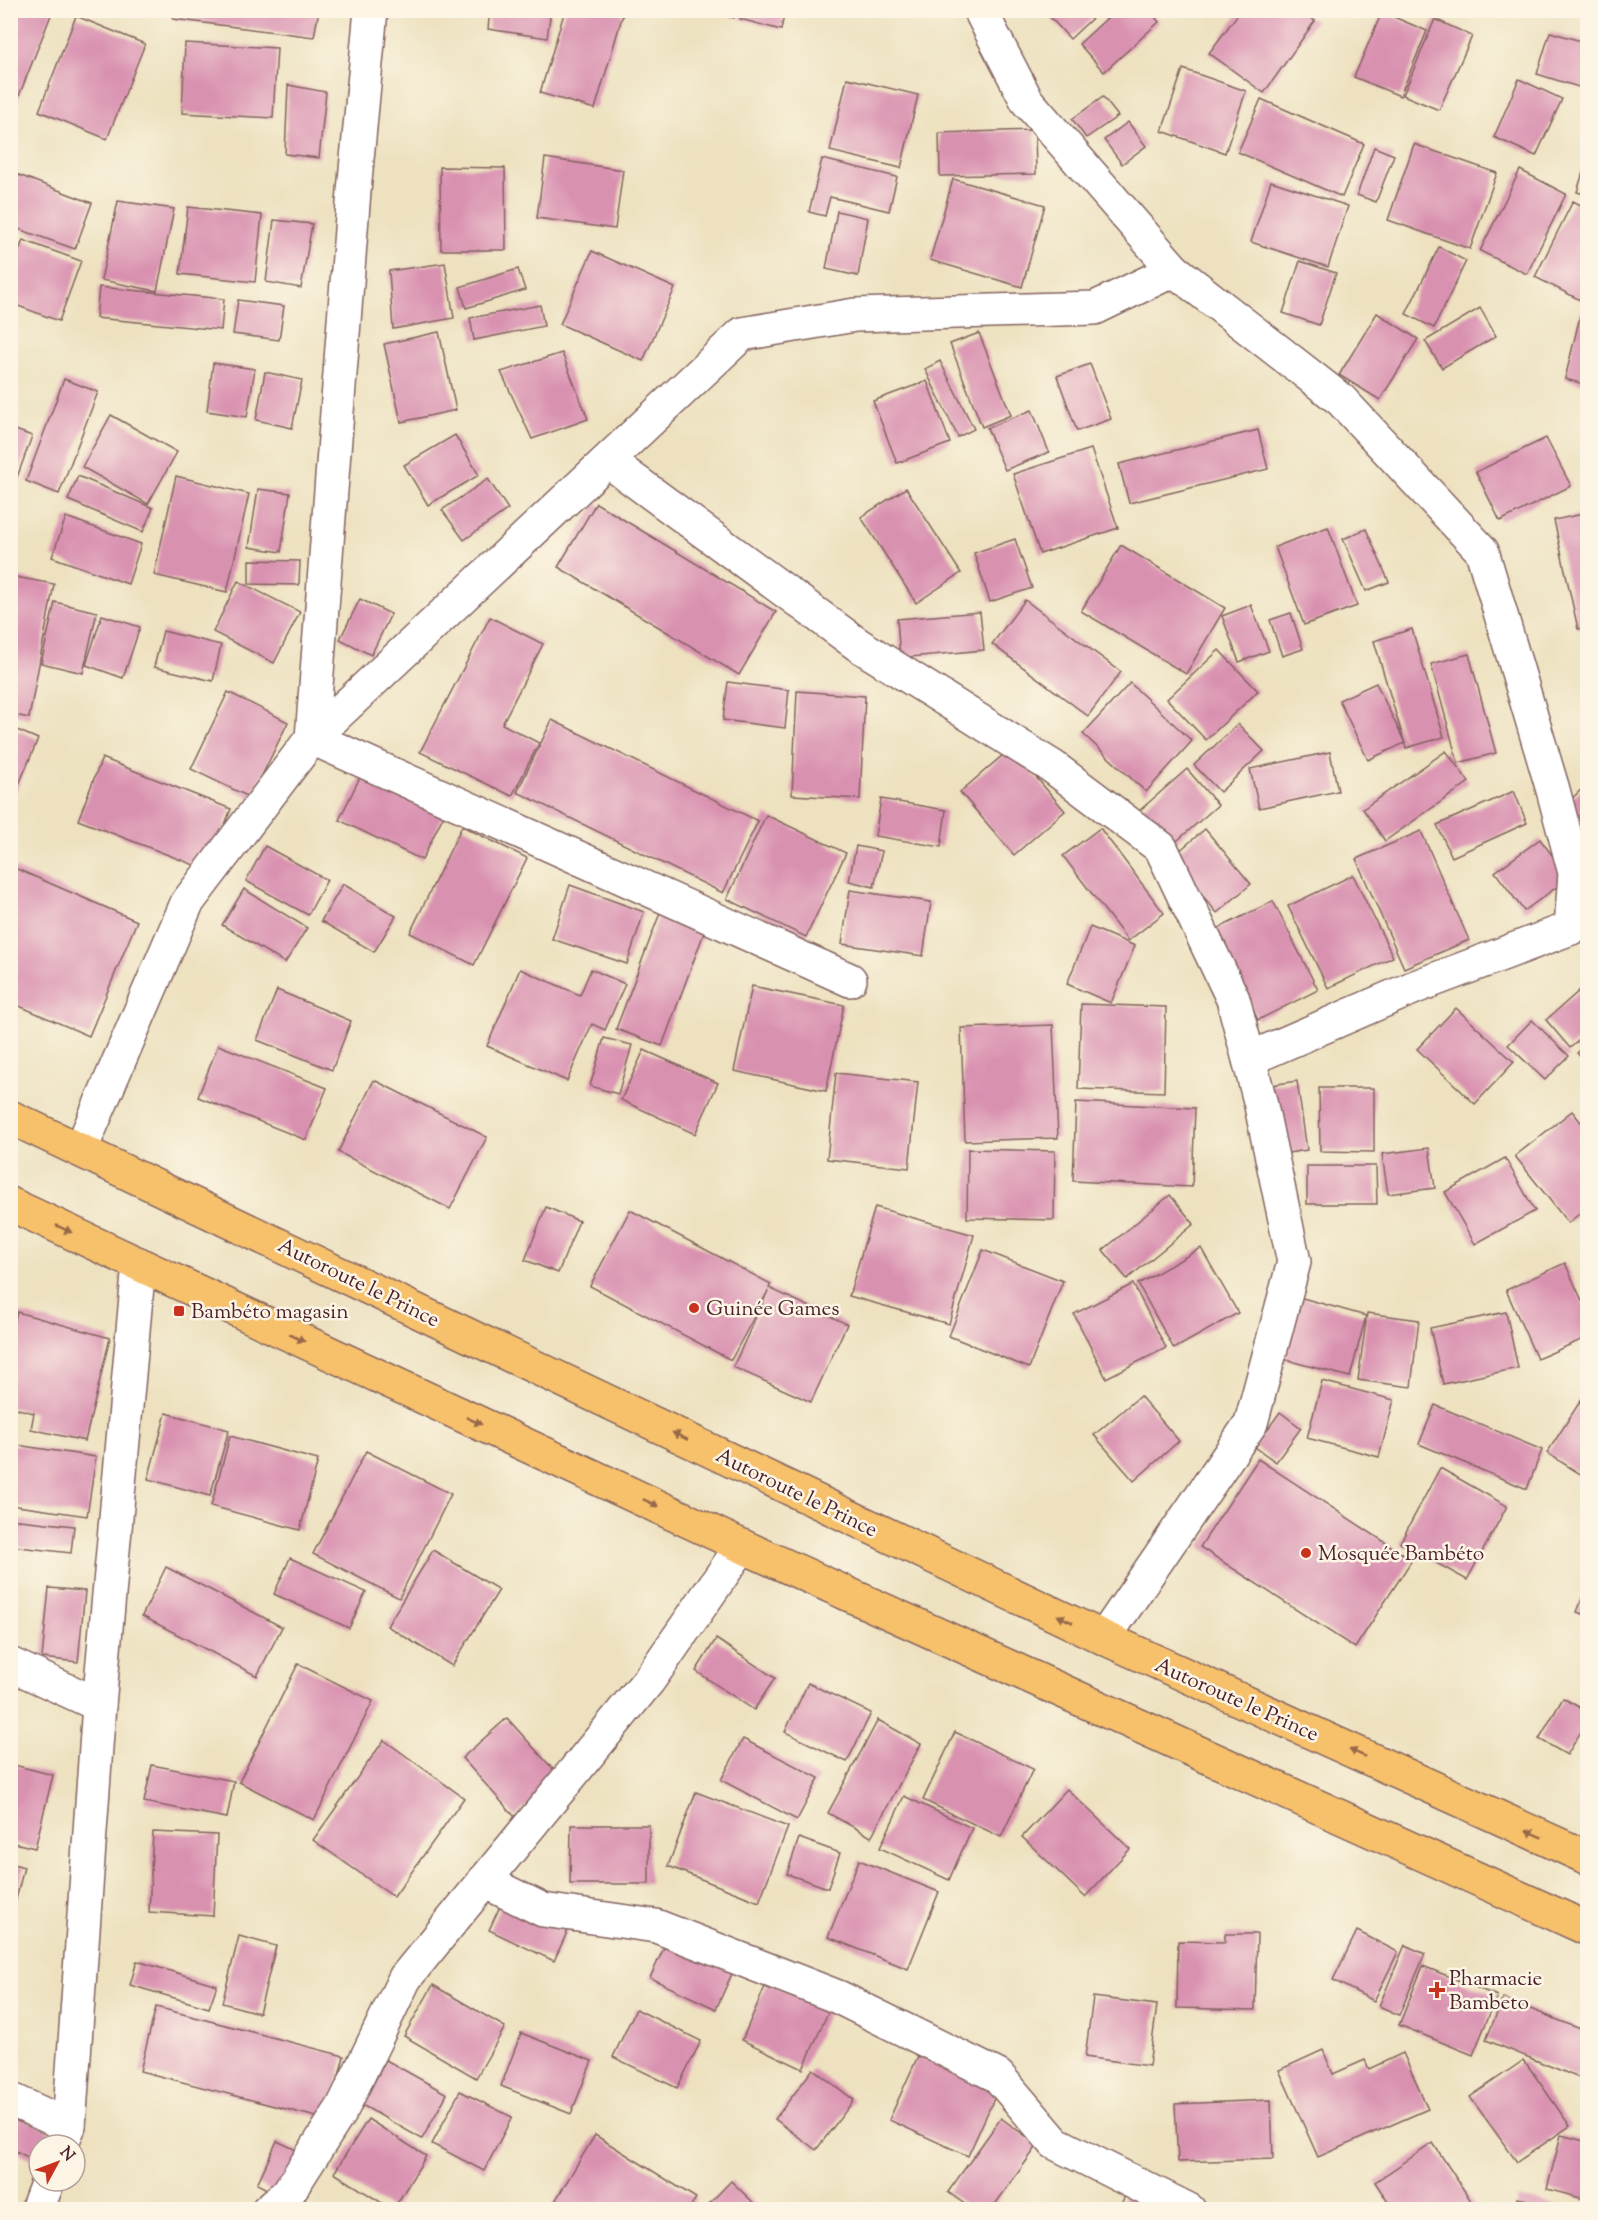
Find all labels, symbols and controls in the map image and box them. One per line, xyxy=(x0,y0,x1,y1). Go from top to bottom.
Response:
one-way arrow xyxy=(55,1224,72,1233)
street label: Autoroute le Prince xyxy=(272,1232,444,1336)
place label: Guinée Games xyxy=(706,1295,840,1325)
place label: Bambéto magasin xyxy=(191,1298,349,1328)
marker: Guinée Games xyxy=(687,1301,701,1315)
marker: Bambéto magasin xyxy=(172,1304,186,1318)
one-way arrow xyxy=(289,1333,306,1342)
one-way arrow xyxy=(465,1416,483,1426)
one-way arrow xyxy=(672,1431,689,1440)
street label: Autoroute le Prince xyxy=(710,1442,882,1546)
one-way arrow xyxy=(642,1499,659,1508)
place label: Mosquée Bambéto xyxy=(1318,1540,1484,1570)
marker: Mosquée Bambéto xyxy=(1299,1546,1313,1560)
one-way arrow xyxy=(1056,1615,1073,1624)
street label: Autoroute le Prince xyxy=(1149,1651,1323,1750)
one-way arrow xyxy=(1347,1748,1365,1758)
one-way arrow xyxy=(1526,1829,1543,1838)
place label: Pharmacie Bambeto xyxy=(1449,1965,1542,2019)
marker: Pharmacie Bambeto xyxy=(1430,1983,1444,1997)
north arrow xyxy=(27,2133,87,2193)
text: N xyxy=(54,2142,79,2167)

